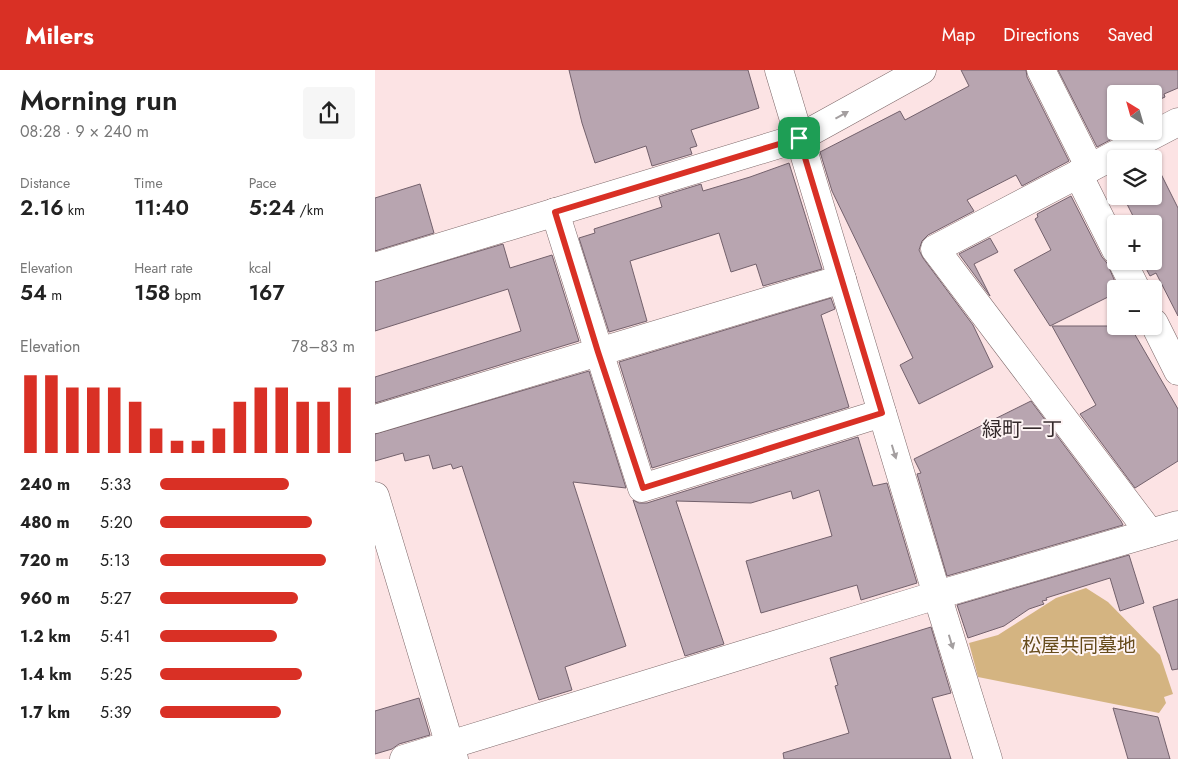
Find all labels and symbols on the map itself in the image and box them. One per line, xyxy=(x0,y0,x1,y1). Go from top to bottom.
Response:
north arrow xyxy=(1107,85,1163,140)
one-way arrow xyxy=(835,111,849,119)
pin xyxy=(778,117,820,159)
district label: 緑町一丁 xyxy=(982,415,1062,444)
one-way arrow xyxy=(890,444,898,459)
park label: 松屋共同墓地 xyxy=(1022,632,1136,659)
one-way arrow xyxy=(948,635,956,650)

